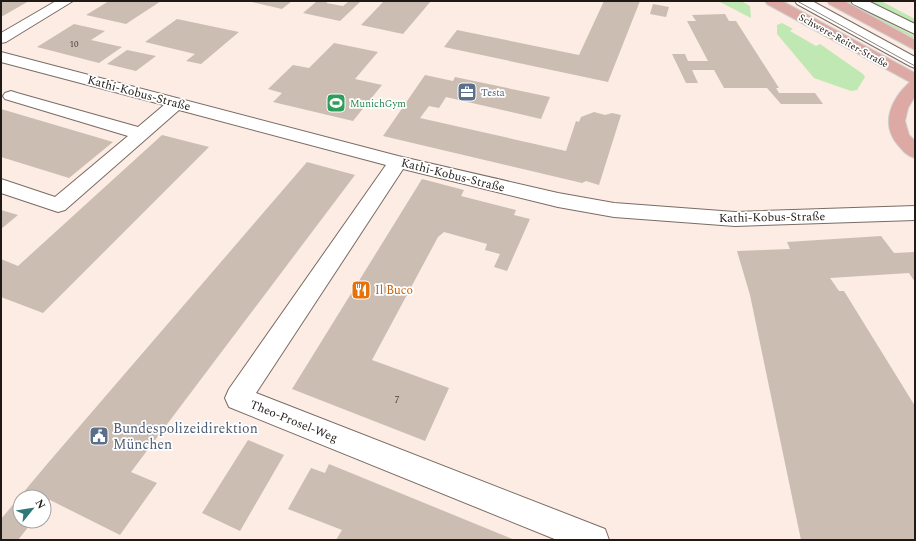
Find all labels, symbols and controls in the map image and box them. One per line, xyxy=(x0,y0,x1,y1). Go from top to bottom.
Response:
street label: Schwere-Reiter-Straße xyxy=(796,10,891,72)
house number: 10 xyxy=(69,37,79,51)
street label: Kathi-Kobus-Straße xyxy=(85,71,193,116)
office icon: Testa xyxy=(456,81,478,103)
place label: Testa xyxy=(481,85,505,101)
sports icon: MunichGym xyxy=(325,92,347,114)
place label: MunichGym xyxy=(350,96,406,112)
street label: Kathi-Kobus-Straße xyxy=(399,153,507,198)
street label: Kathi-Kobus-Straße xyxy=(719,207,825,228)
restaurant icon: Il Buco xyxy=(350,279,372,301)
place label: Il Buco xyxy=(375,281,413,300)
house number: 7 xyxy=(395,392,400,408)
street label: Theo-Prosel-Weg xyxy=(247,395,341,448)
place label: Bundespolizeidirektion München xyxy=(113,418,258,455)
public building icon: Bundespolizeidirektion München xyxy=(88,425,110,447)
north arrow xyxy=(12,489,52,529)
text: N xyxy=(31,496,50,512)

